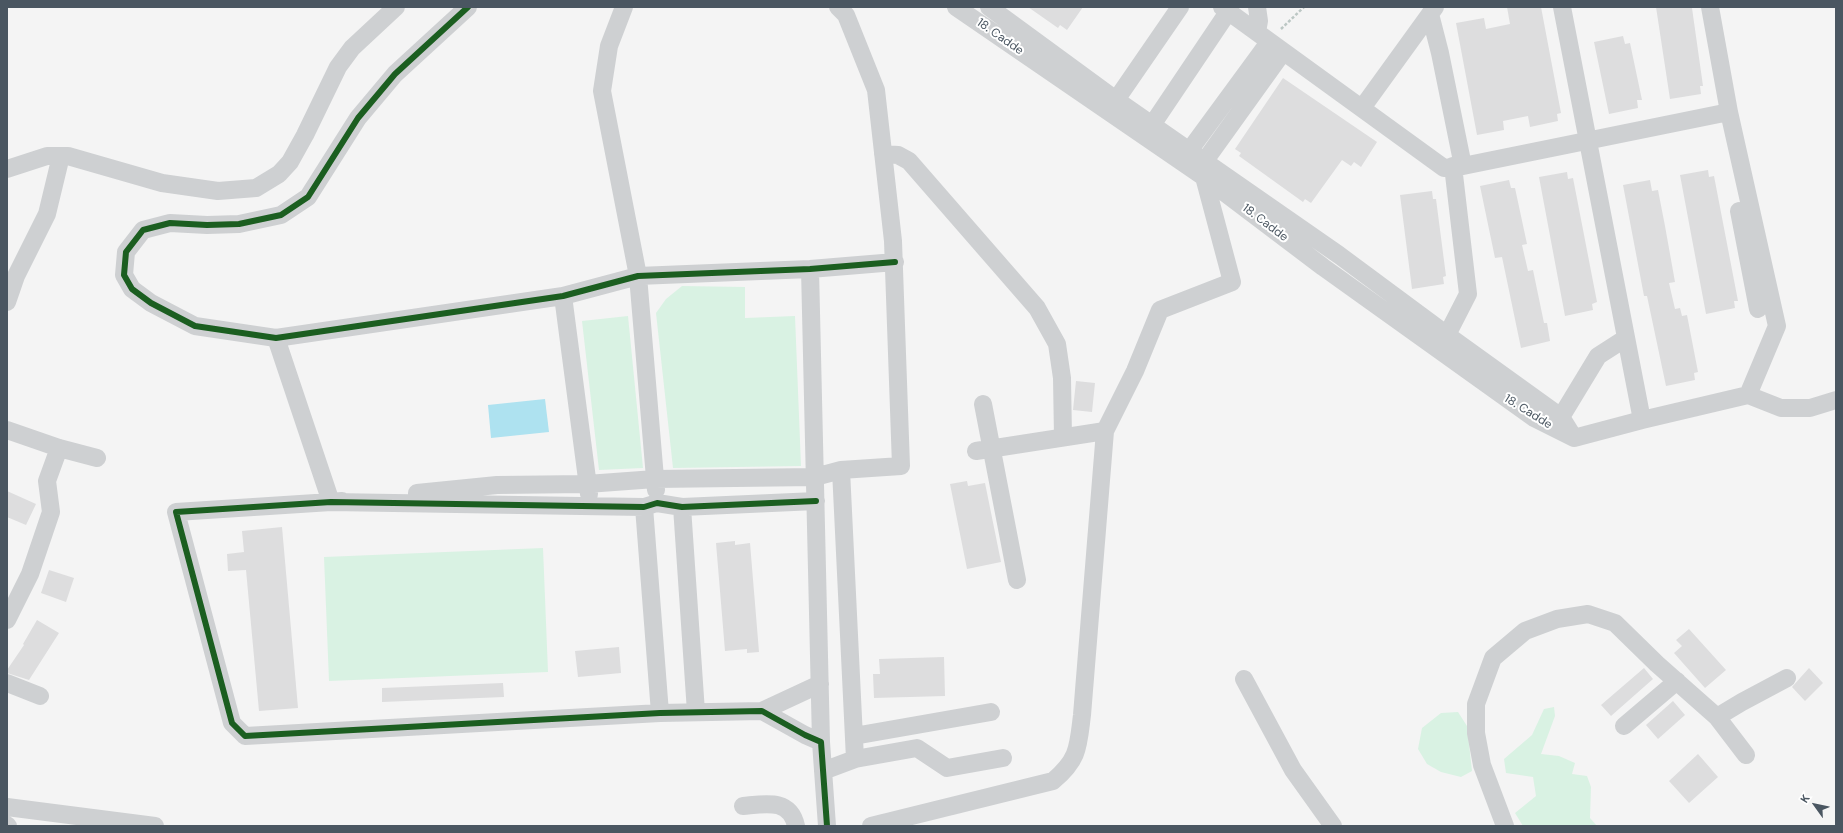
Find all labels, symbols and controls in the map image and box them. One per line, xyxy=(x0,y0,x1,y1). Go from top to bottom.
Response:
street label: 18. Cadde xyxy=(974,16,1026,58)
street label: 18. Cadde xyxy=(1239,201,1291,245)
street label: 18. Cadde xyxy=(1501,392,1555,432)
north arrow xyxy=(1795,785,1835,825)
text: K xyxy=(1797,792,1813,805)

